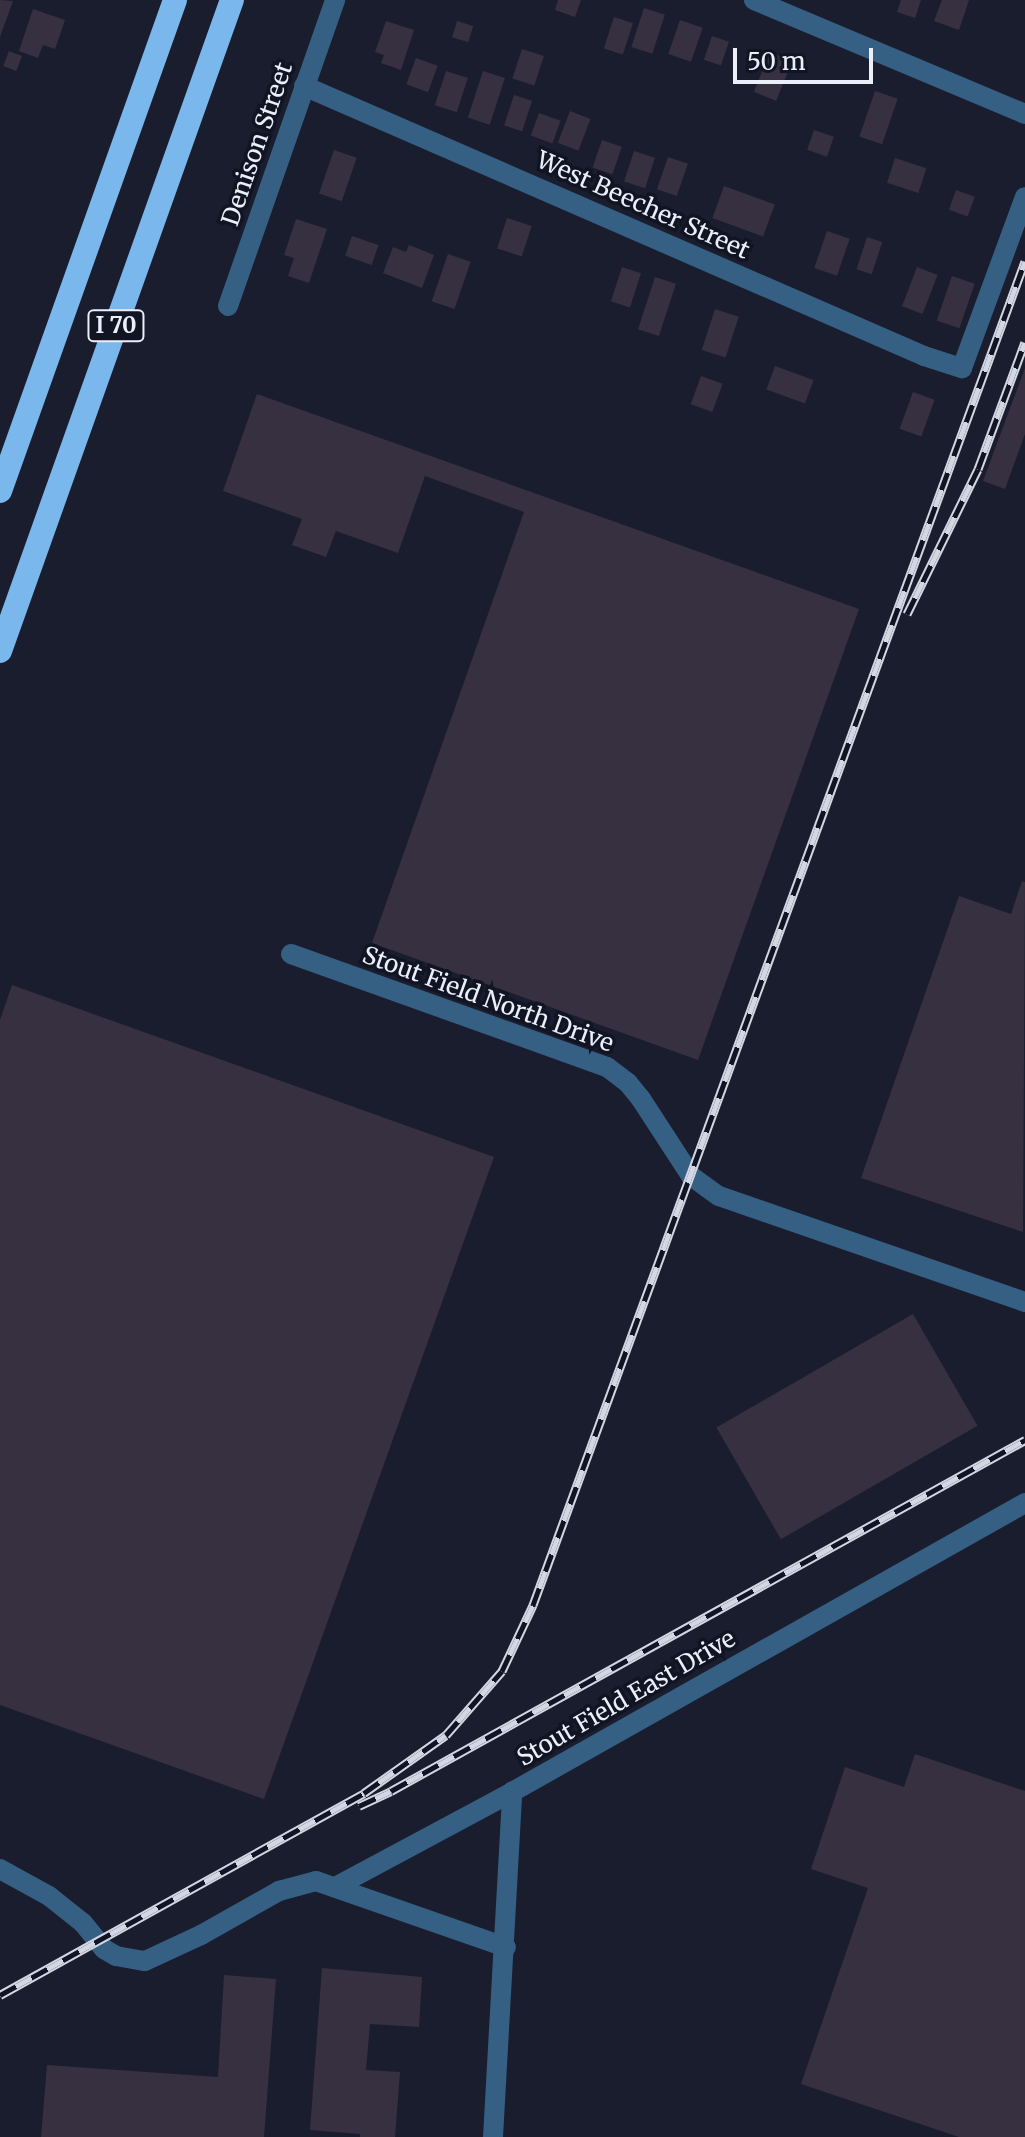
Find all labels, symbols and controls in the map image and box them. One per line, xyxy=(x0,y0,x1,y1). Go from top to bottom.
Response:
scale bar xyxy=(737,32,877,82)
text: 50 m xyxy=(747,46,806,77)
street label: Denison Street xyxy=(216,59,298,229)
street label: West Beecher Street xyxy=(532,145,754,265)
road number: I 70 xyxy=(86,308,146,344)
street label: Stout Field North Drive xyxy=(359,940,617,1058)
street label: Stout Field East Drive xyxy=(512,1624,740,1772)

